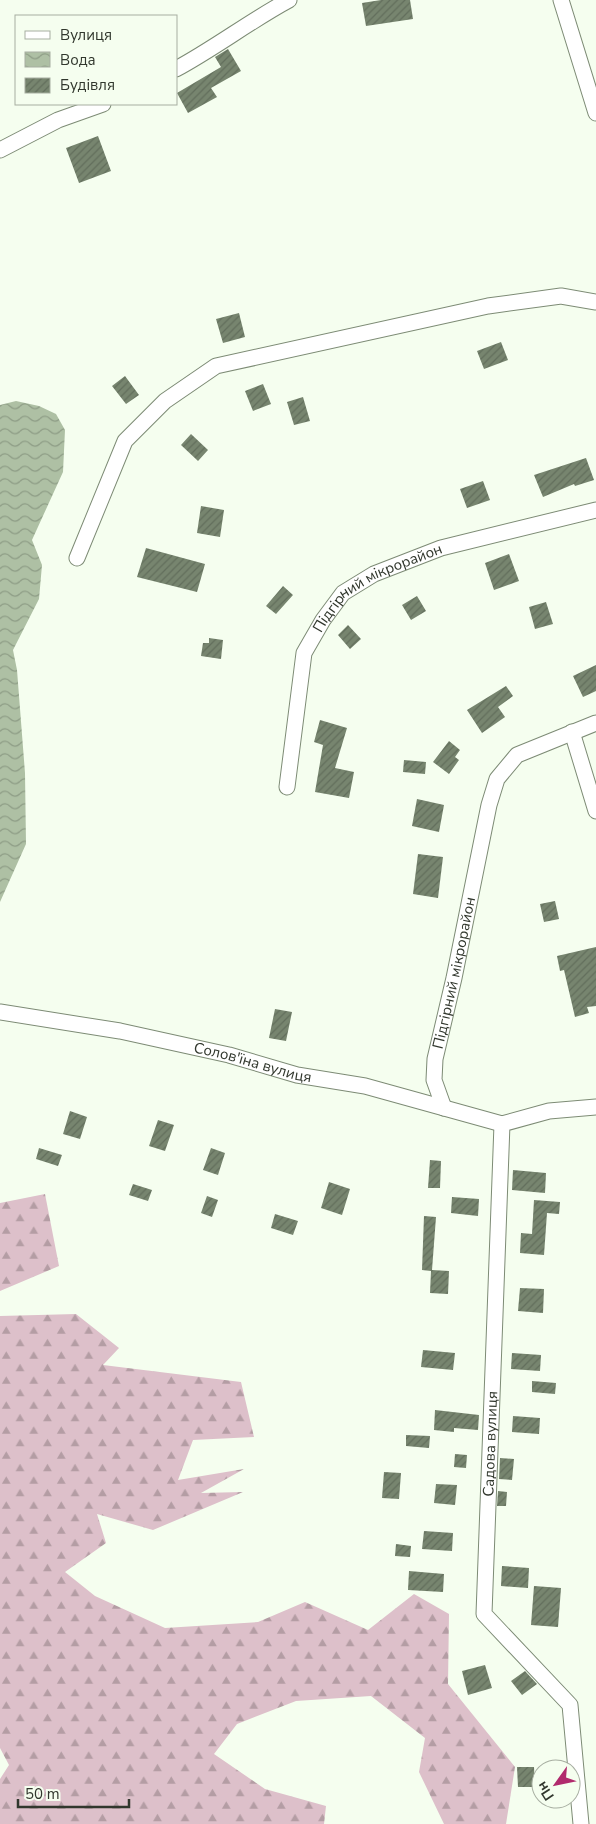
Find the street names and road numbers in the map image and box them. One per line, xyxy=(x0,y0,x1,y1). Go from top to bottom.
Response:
street label: Підгірний мікрорайон xyxy=(308,538,445,636)
street label: Підгірний мікрорайон xyxy=(428,895,480,1051)
street label: Солов'їна вулиця xyxy=(192,1038,313,1087)
street label: Садова вулиця xyxy=(478,1391,502,1497)

